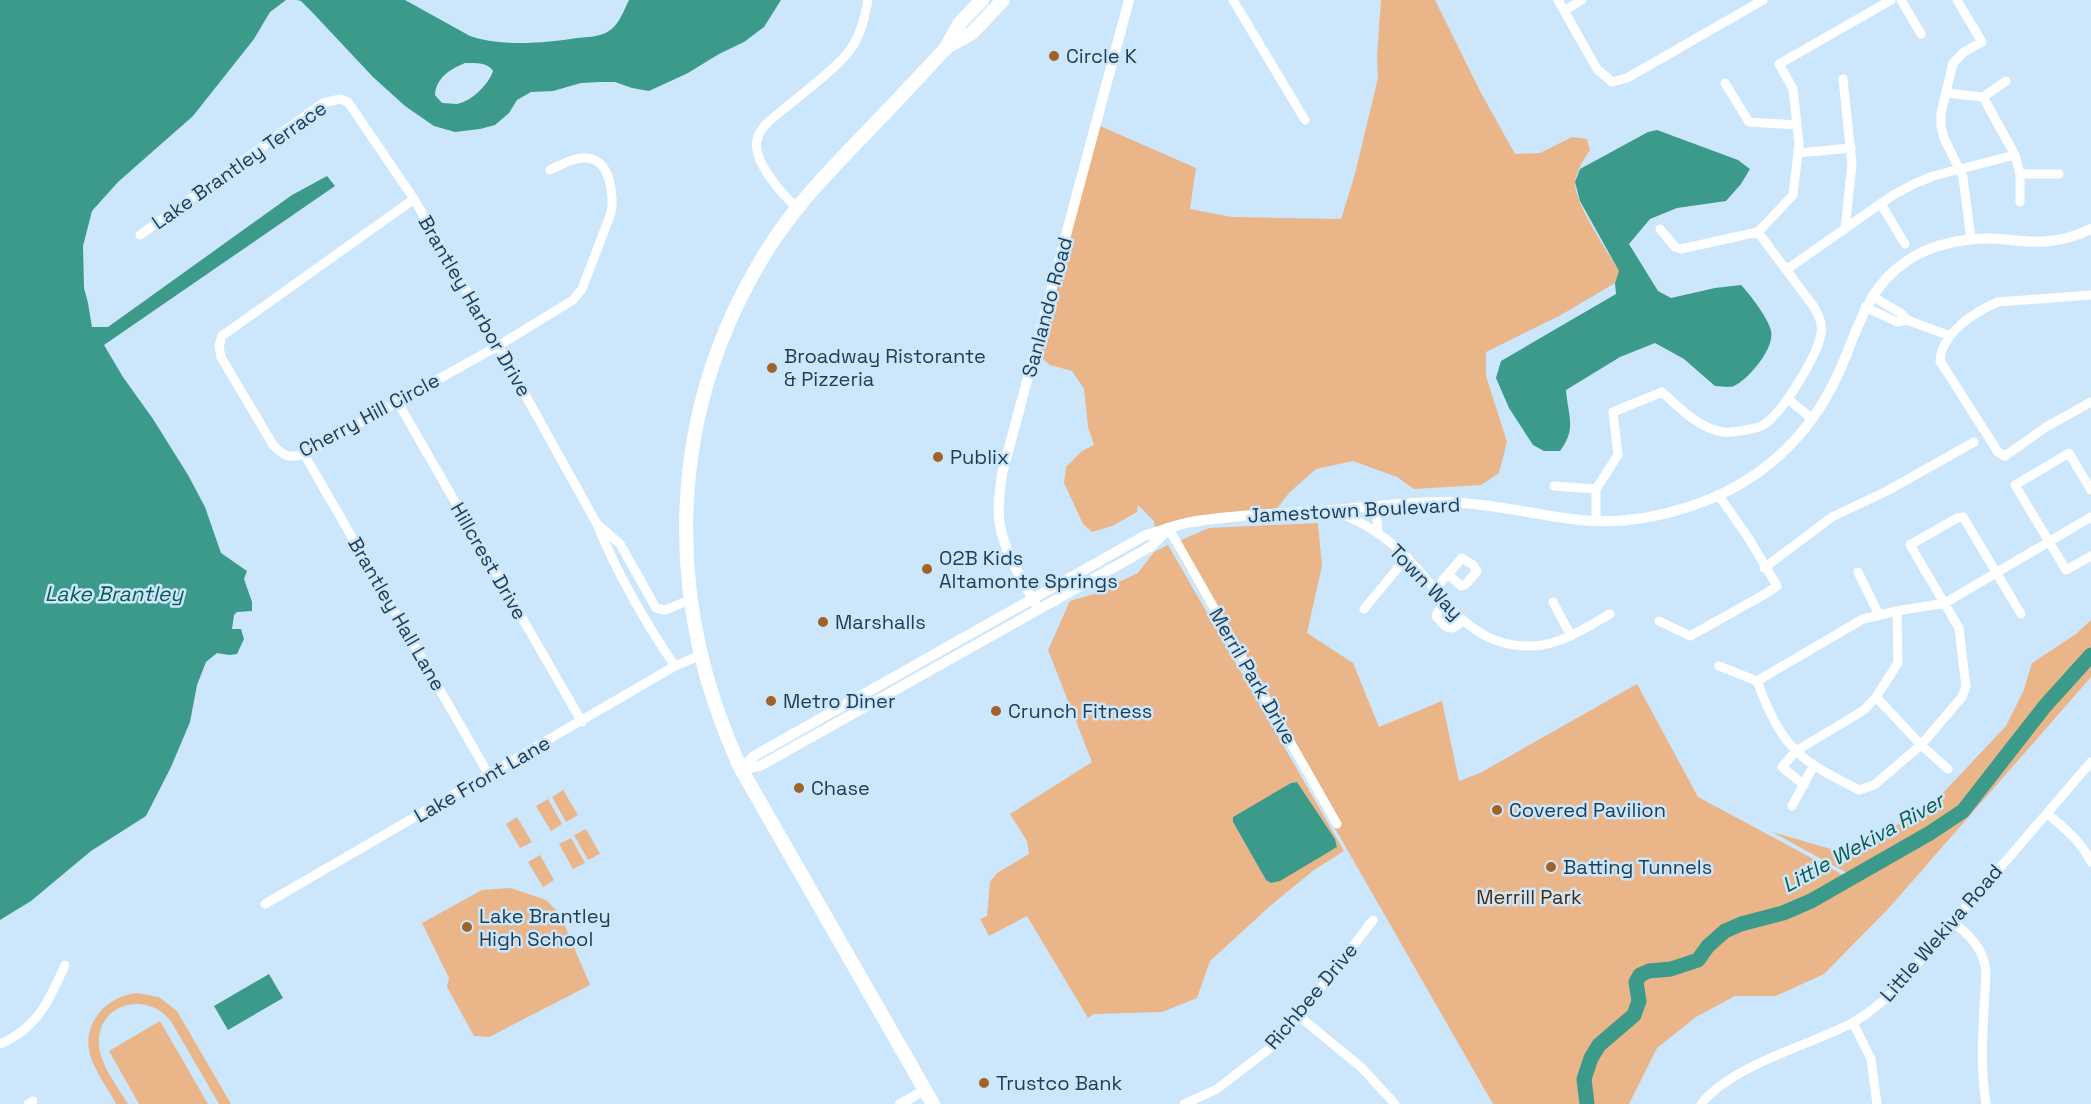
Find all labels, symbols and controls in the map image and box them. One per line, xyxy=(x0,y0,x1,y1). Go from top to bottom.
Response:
place label: Circle K xyxy=(1066,43,1137,69)
marker: Circle K xyxy=(1047,49,1061,63)
street label: Lake Brantley Terrace xyxy=(146,95,332,235)
street label: Brantley Harbor Drive xyxy=(412,211,538,401)
street label: Sanlando Road xyxy=(1016,234,1078,380)
place label: Broadway Ristorante & Pizzeria xyxy=(784,343,986,392)
marker: Broadway Ristorante & Pizzeria xyxy=(765,361,779,375)
street label: Cherry Hill Circle xyxy=(294,367,444,463)
place label: Publix xyxy=(950,444,1009,470)
marker: Publix xyxy=(931,450,945,464)
street label: Jamestown Boulevard xyxy=(1247,491,1461,529)
street label: Hillcrest Drive xyxy=(445,498,533,624)
street label: Brantley Hall Lane xyxy=(342,532,452,696)
street label: Town Way xyxy=(1383,538,1469,626)
place label: O2B Kids Altamonte Springs xyxy=(939,545,1118,594)
marker: O2B Kids Altamonte Springs xyxy=(920,562,934,576)
water label: Lake Brantley xyxy=(45,580,184,607)
street label: Merril Park Drive xyxy=(1203,603,1303,749)
place label: Marshalls xyxy=(835,609,926,635)
marker: Marshalls xyxy=(816,615,830,629)
place label: Metro Diner xyxy=(783,688,895,714)
marker: Metro Diner xyxy=(764,694,778,708)
place label: Crunch Fitness xyxy=(1008,698,1152,724)
marker: Crunch Fitness xyxy=(989,704,1003,718)
street label: Lake Front Lane xyxy=(409,730,555,828)
place label: Chase xyxy=(811,775,870,801)
marker: Chase xyxy=(792,781,806,795)
water label: Little Wekiva River xyxy=(1777,786,1950,898)
place label: Covered Pavilion xyxy=(1509,797,1666,823)
marker: Covered Pavilion xyxy=(1490,803,1504,817)
place label: Batting Tunnels xyxy=(1563,854,1712,880)
street label: Little Wekiva Road xyxy=(1874,859,2008,1007)
marker: Batting Tunnels xyxy=(1544,860,1558,874)
park label: Merrill Park xyxy=(1476,884,1582,910)
place label: Lake Brantley High School xyxy=(479,903,611,952)
marker: Lake Brantley High School xyxy=(460,920,474,934)
street label: Richbee Drive xyxy=(1259,937,1363,1055)
place label: Trustco Bank xyxy=(996,1070,1123,1096)
marker: Trustco Bank xyxy=(977,1076,991,1090)

